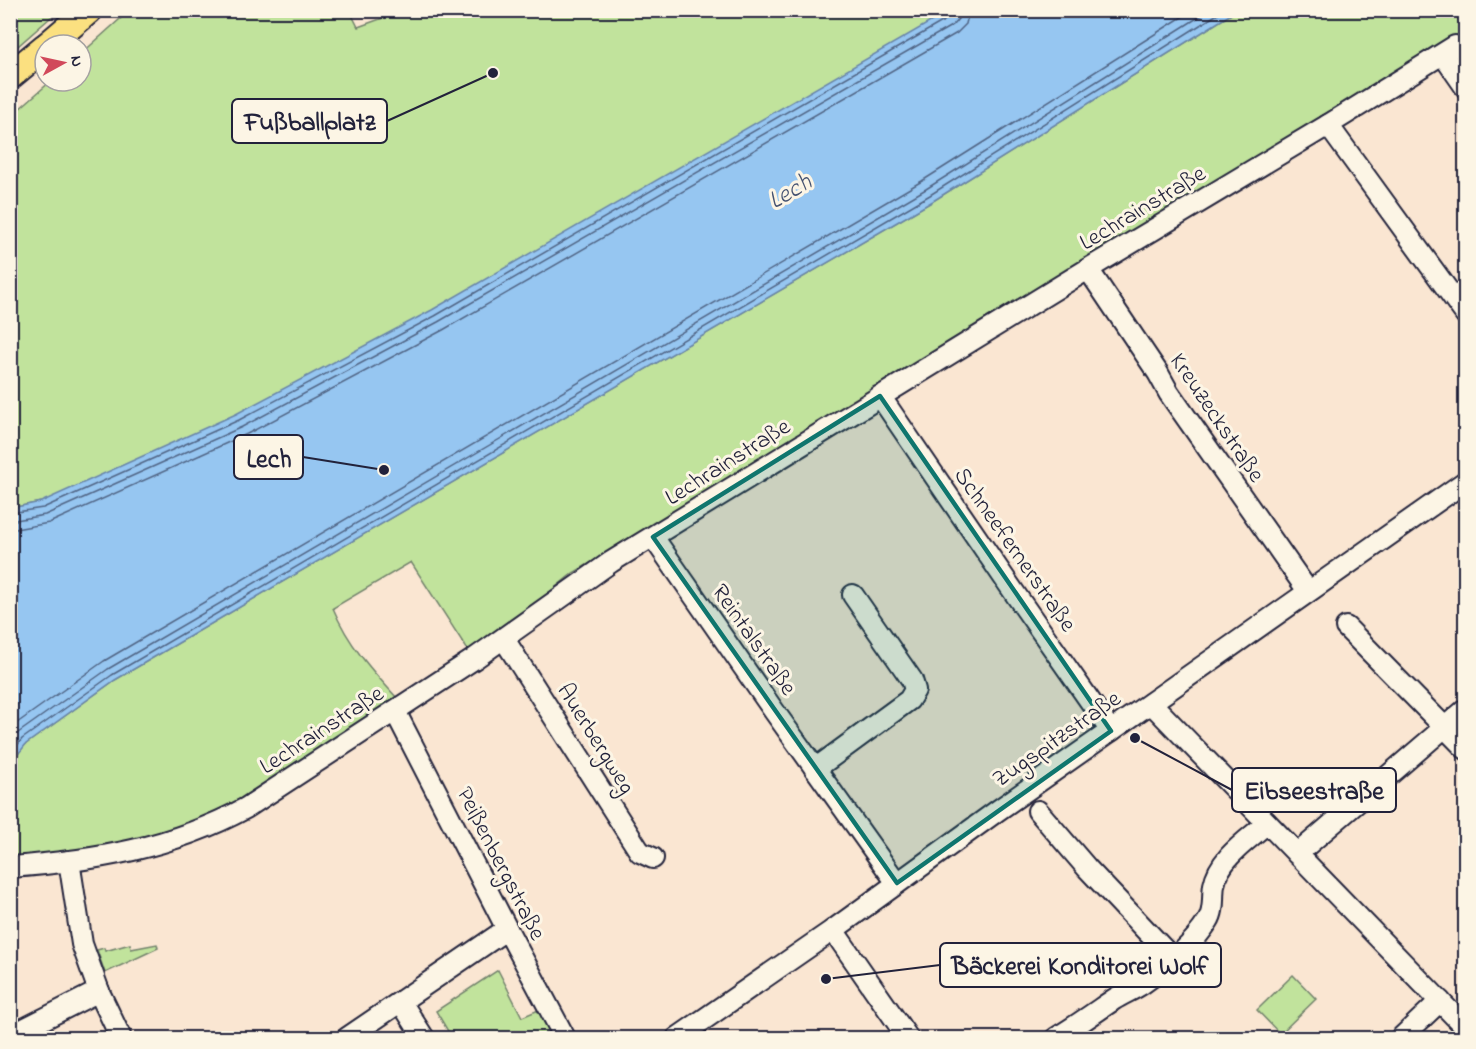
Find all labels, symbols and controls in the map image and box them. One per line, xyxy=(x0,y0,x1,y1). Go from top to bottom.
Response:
north arrow xyxy=(33,33,93,93)
text: N xyxy=(63,54,89,68)
callout: Fußballplatz xyxy=(232,99,387,143)
text: Fußballplatz xyxy=(242,105,377,143)
street label: Lechrainstraße xyxy=(1073,157,1213,261)
water label: Lech xyxy=(761,164,820,220)
street label: Kreuzeckstraße xyxy=(1160,347,1272,490)
street label: Lechrainstraße xyxy=(659,410,798,516)
callout: Lech xyxy=(234,435,303,479)
text: Lech xyxy=(246,442,292,480)
street label: Schneefernerstraße xyxy=(944,461,1084,640)
street label: Reintalstraße xyxy=(702,577,804,704)
street label: Auerbergweg xyxy=(547,677,643,802)
street label: Lechrainstraße xyxy=(253,678,392,785)
street label: Zugspitzstraße xyxy=(986,683,1129,797)
callout: Eibseestraße xyxy=(1232,768,1396,812)
text: Eibseestraße xyxy=(1244,774,1385,812)
street label: Peißenbergstraße xyxy=(446,781,554,947)
callout: Bäckerei Konditorei Wolf xyxy=(940,943,1221,987)
text: Bäckerei Konditorei Wolf xyxy=(951,949,1209,987)

